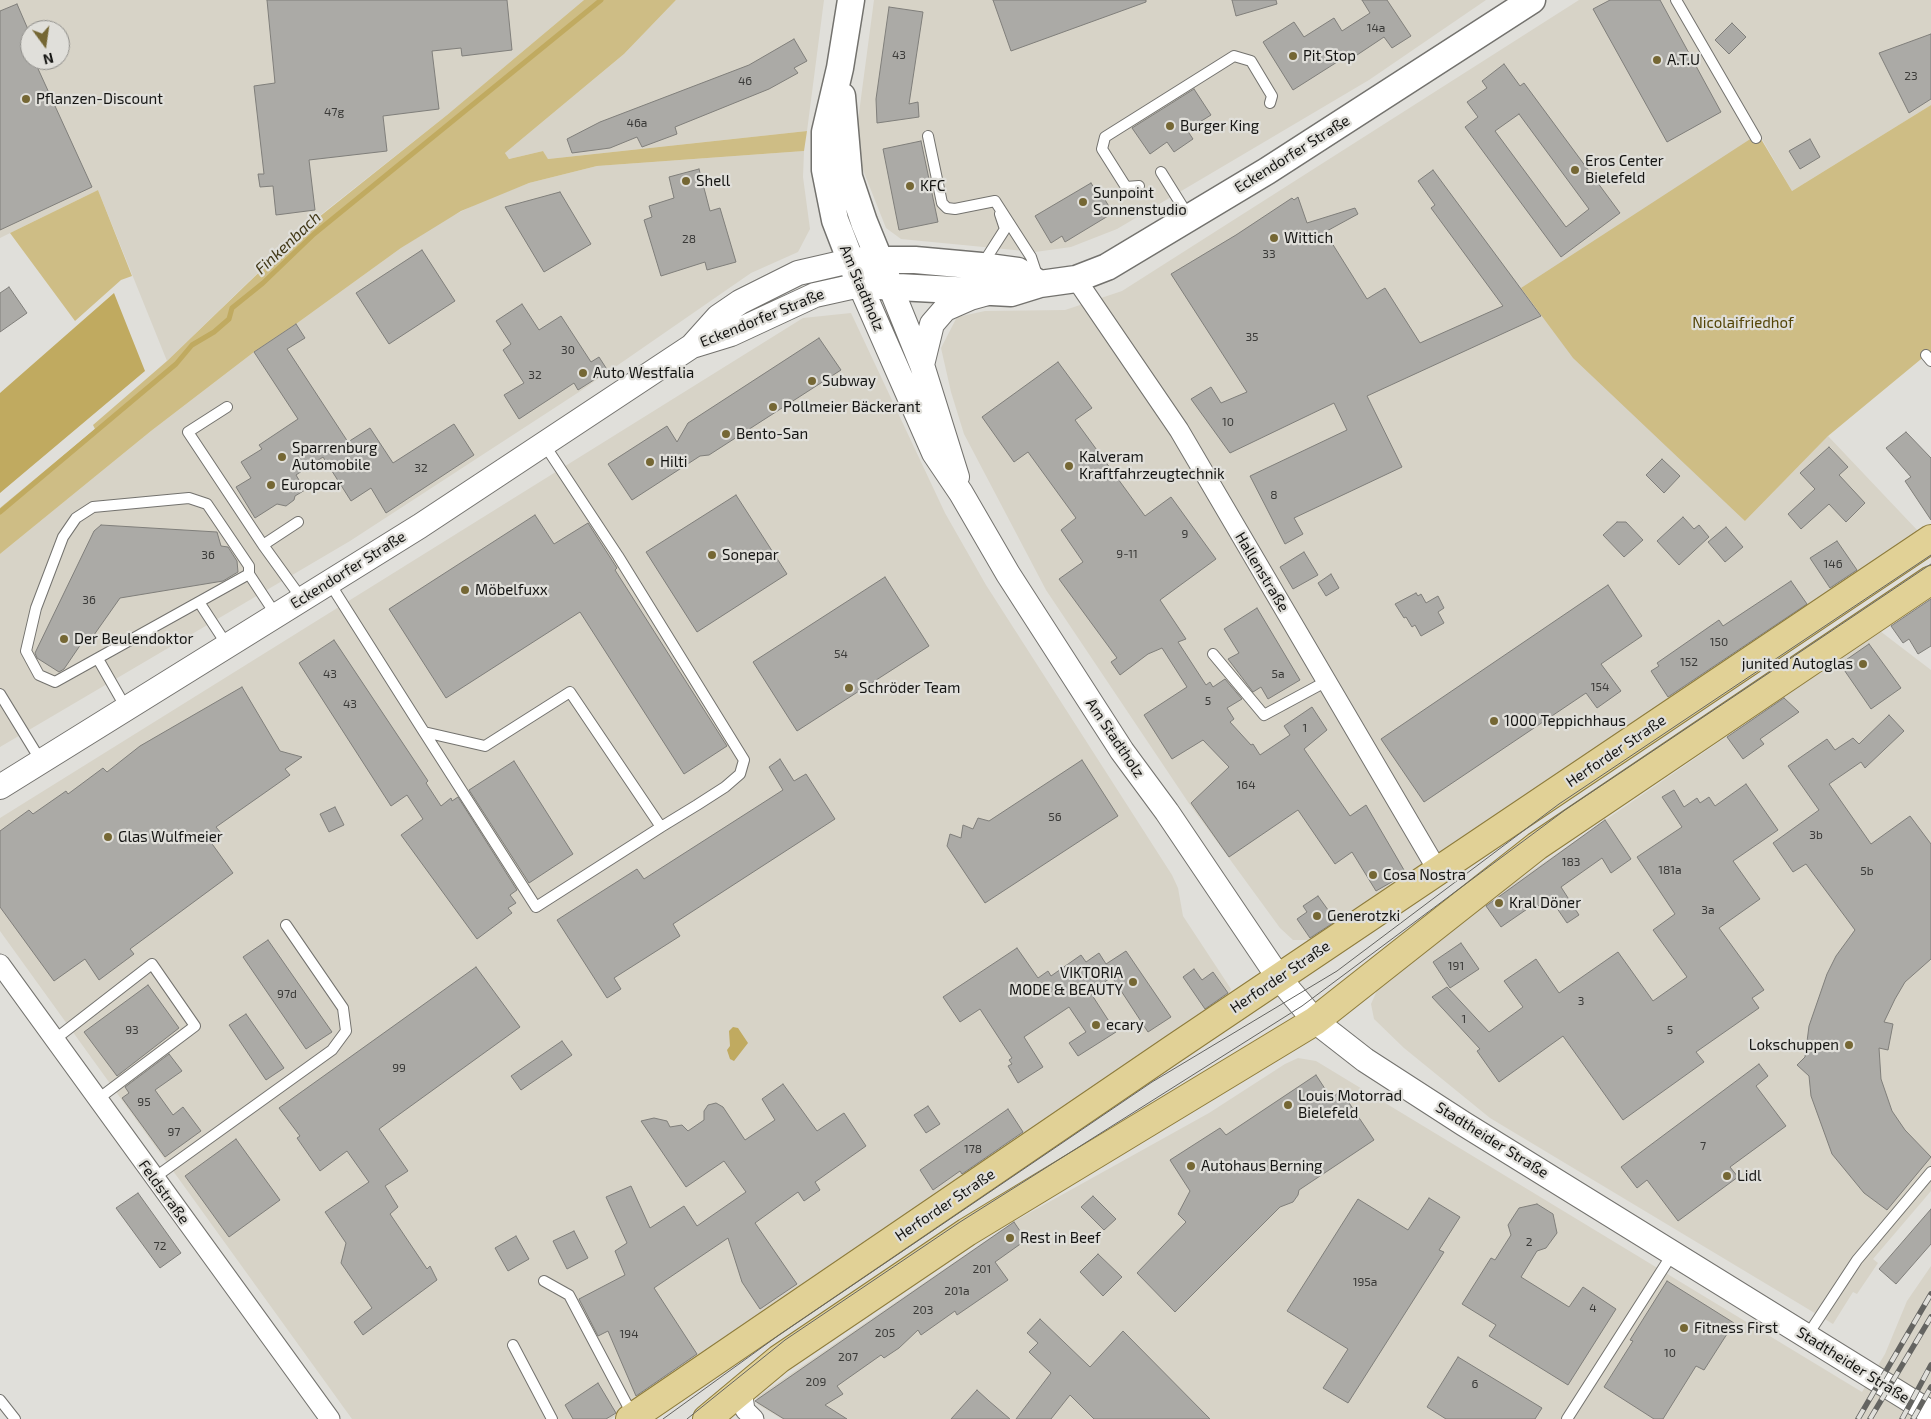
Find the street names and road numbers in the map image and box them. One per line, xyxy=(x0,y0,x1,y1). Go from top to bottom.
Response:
street label: Eckendorfer Straße xyxy=(1231,111,1353,197)
street label: Am Stadtholz xyxy=(836,242,888,334)
street label: Eckendorfer Straße xyxy=(697,285,827,351)
street label: Eckendorfer Straße xyxy=(287,527,409,613)
street label: Hallenstraße xyxy=(1231,529,1293,615)
street label: Am Stadtholz xyxy=(1082,695,1148,781)
street label: Herforder Straße xyxy=(1563,711,1669,791)
street label: Herforder Straße xyxy=(1227,937,1333,1017)
street label: Stadtheider Straße xyxy=(1432,1098,1552,1182)
street label: Feldstraße xyxy=(135,1156,193,1228)
street label: Herforder Straße xyxy=(892,1165,998,1245)
street label: Stadtheider Straße xyxy=(1793,1323,1913,1407)

